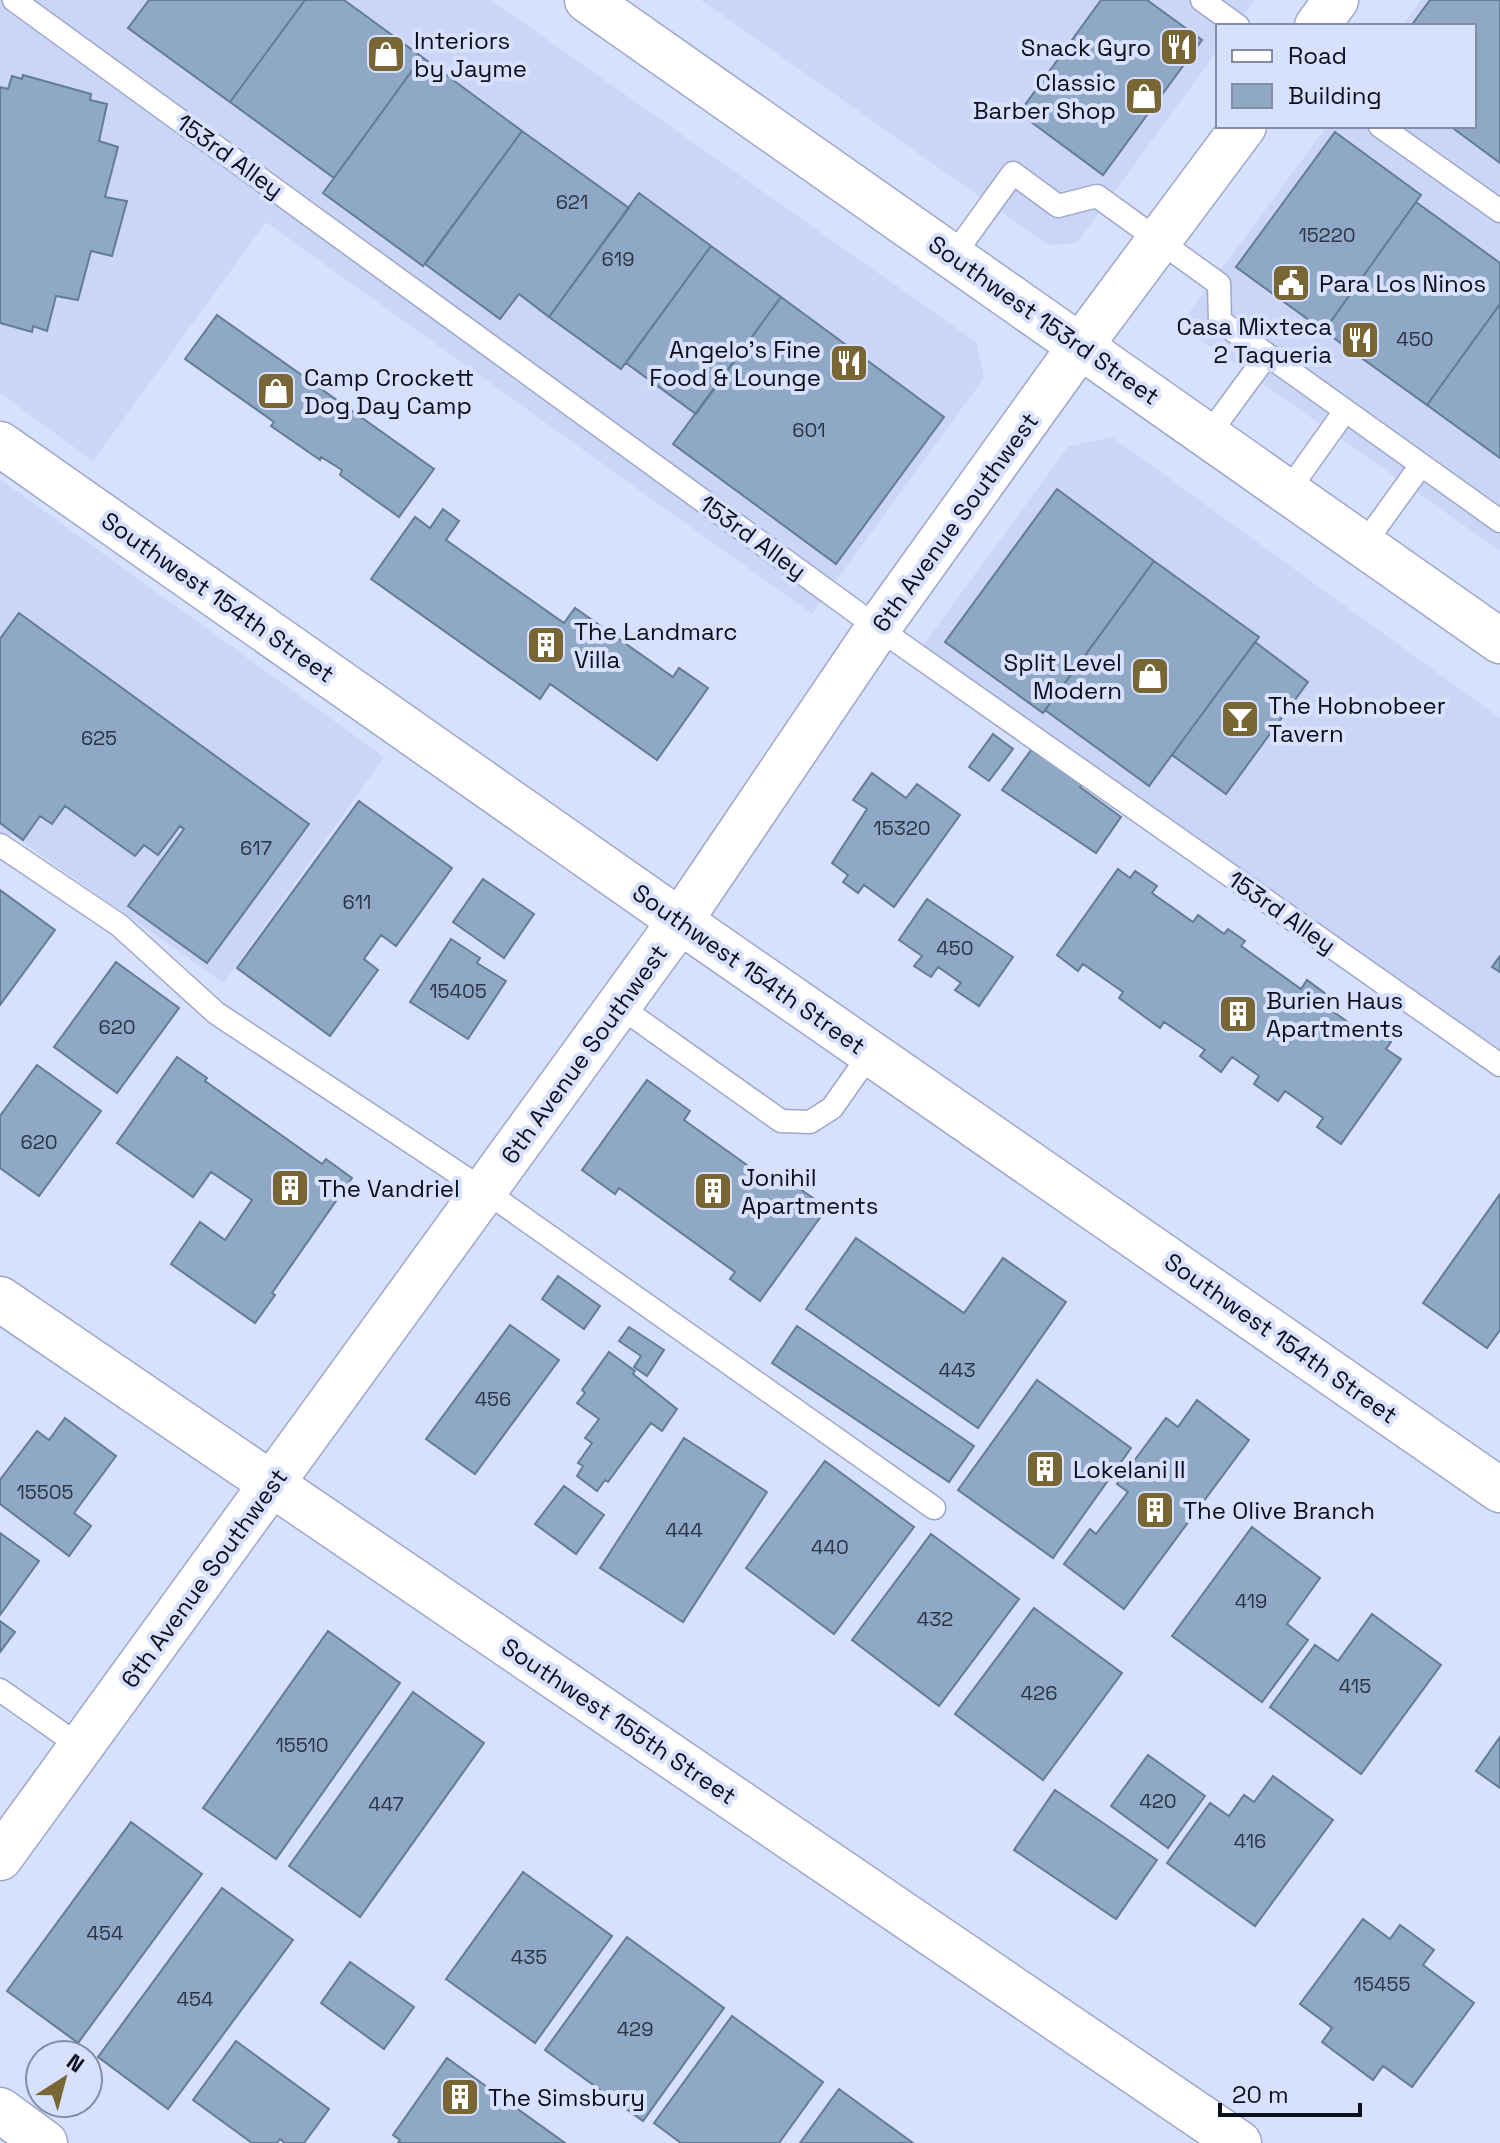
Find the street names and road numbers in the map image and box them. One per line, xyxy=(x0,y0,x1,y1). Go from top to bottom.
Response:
street label: 153rd Alley xyxy=(170,107,290,205)
street label: Southwest 153rd Street xyxy=(922,228,1166,412)
street label: 6th Avenue Southwest xyxy=(865,406,1045,638)
street label: 153rd Alley xyxy=(693,488,813,586)
street label: Southwest 154th Street xyxy=(96,505,340,689)
street label: 153rd Alley xyxy=(1222,864,1342,960)
street label: Southwest 154th Street xyxy=(627,877,871,1061)
street label: 6th Avenue Southwest xyxy=(494,938,674,1170)
street label: Southwest 154th Street xyxy=(1159,1246,1403,1430)
street label: 6th Avenue Southwest xyxy=(114,1462,294,1694)
street label: Southwest 155th Street xyxy=(496,1631,742,1811)

